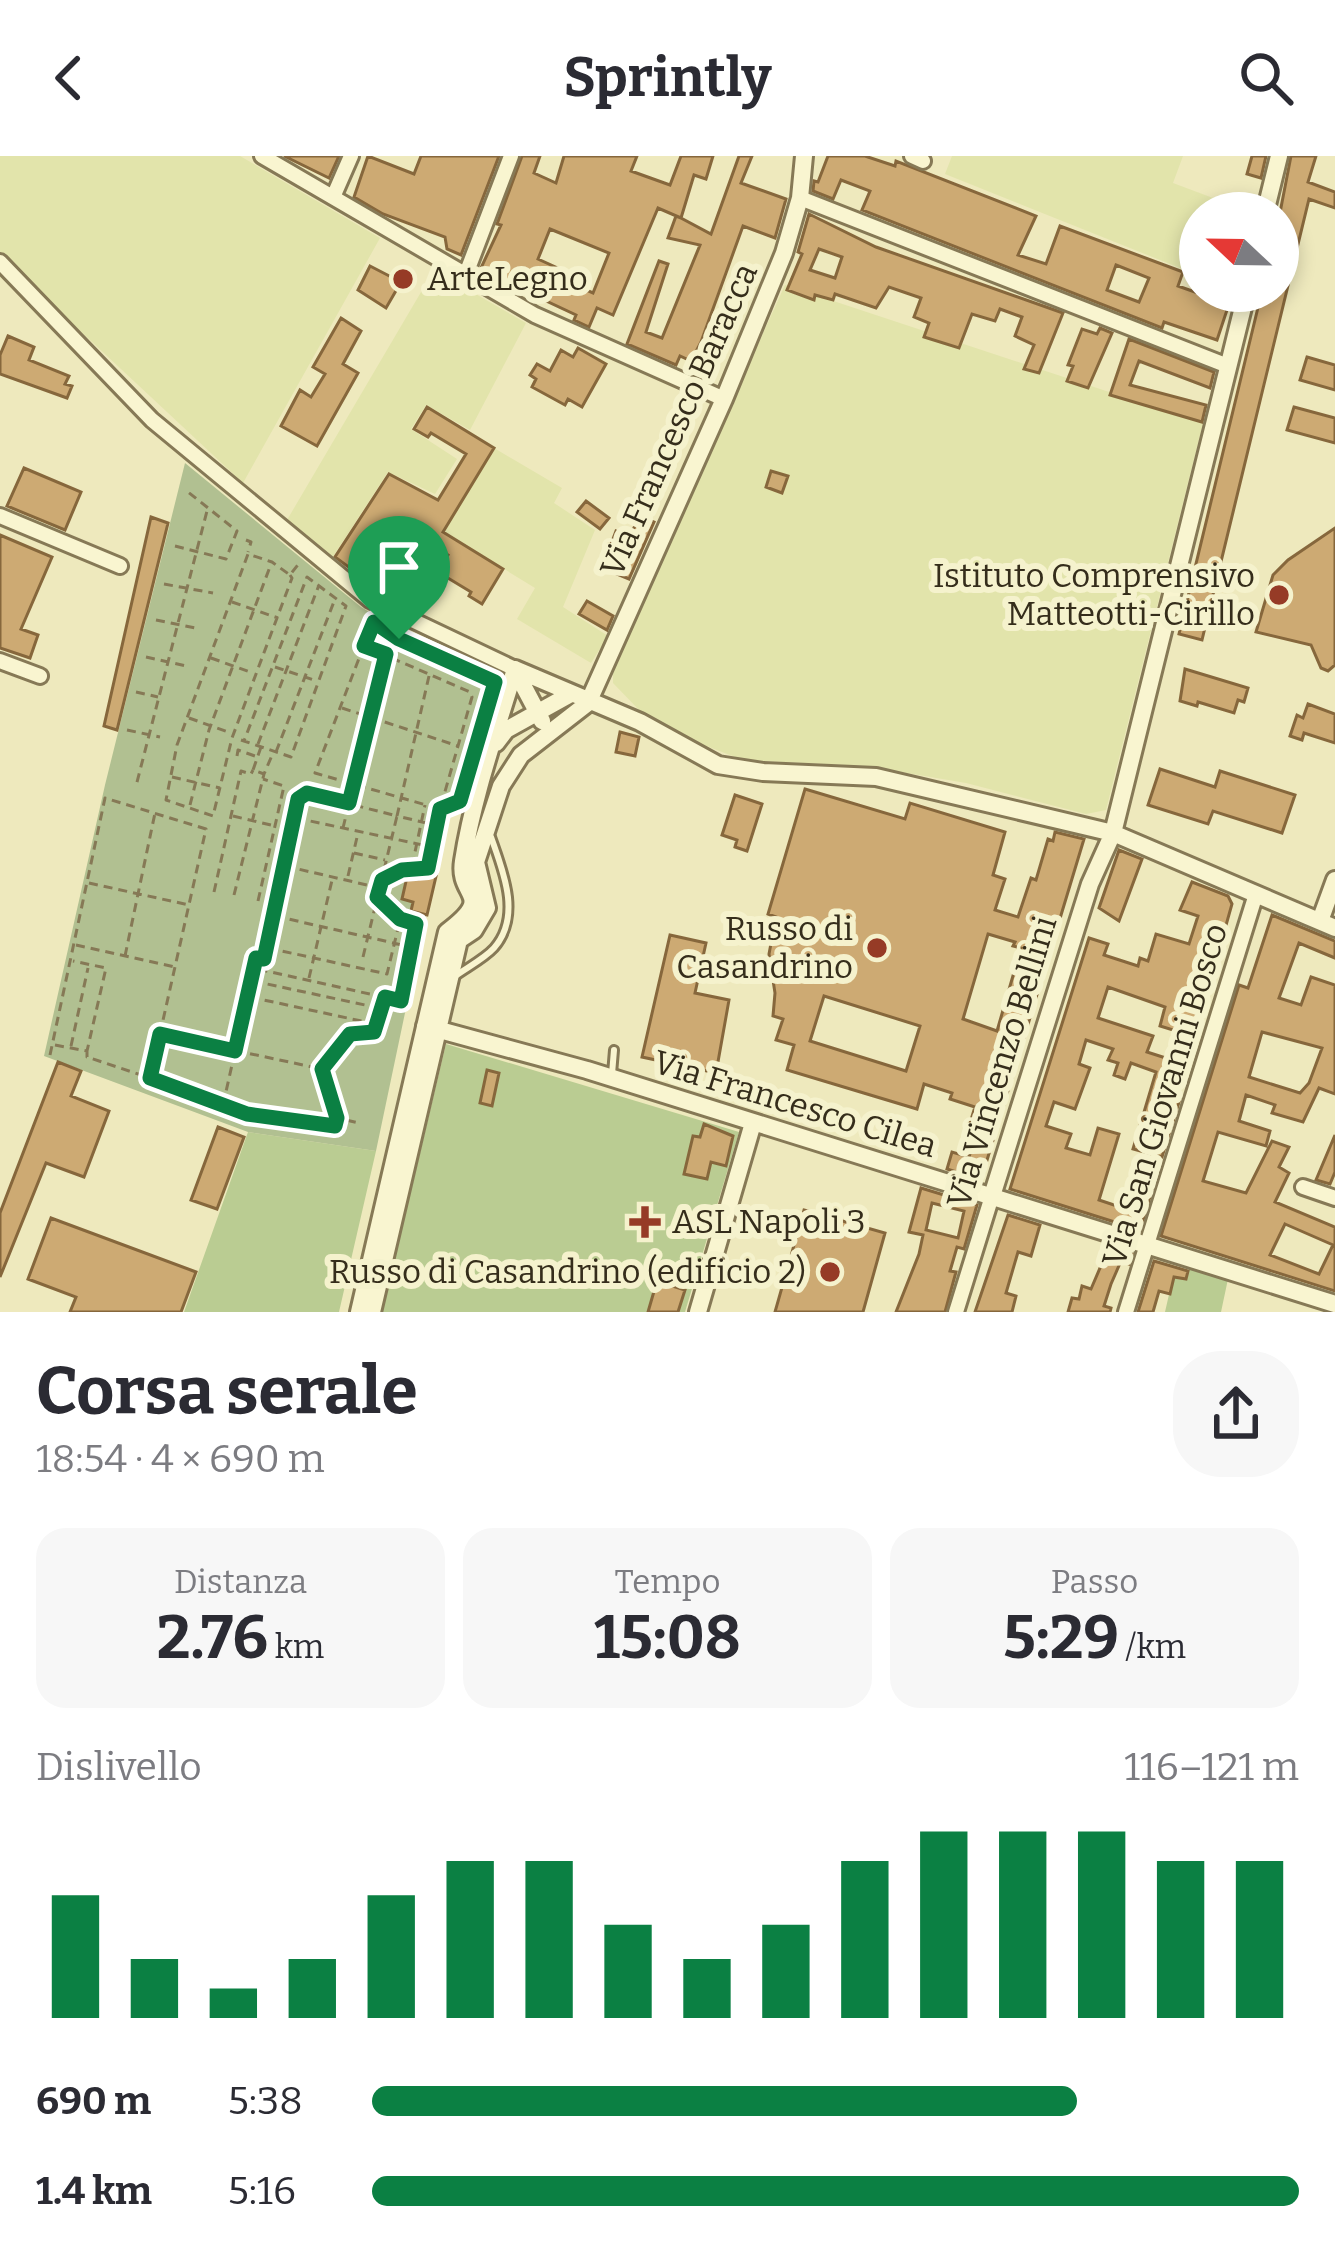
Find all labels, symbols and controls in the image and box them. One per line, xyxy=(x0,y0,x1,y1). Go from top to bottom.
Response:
icon: back xyxy=(36,45,102,111)
icon: search xyxy=(1233,45,1299,111)
text: Sprintly xyxy=(563,46,772,110)
north arrow xyxy=(1179,192,1299,312)
map controls xyxy=(1179,192,1299,312)
street label: Via Francesco Baracca xyxy=(592,257,766,583)
place label: ArteLegno xyxy=(427,259,588,299)
marker: ArteLegno xyxy=(390,266,416,292)
pin xyxy=(348,516,450,639)
icon: arrive xyxy=(366,534,432,600)
place label: Istituto Comprensivo Matteotti-Cirillo xyxy=(933,556,1255,634)
marker: Istituto Comprensivo Matteotti-Cirillo xyxy=(1266,582,1292,608)
place label: Russo di Casandrino xyxy=(676,909,853,987)
street label: Via Vincenzo Bellini xyxy=(939,911,1065,1213)
street label: Via San Giovanni Bosco xyxy=(1094,919,1236,1271)
marker: Russo di Casandrino xyxy=(864,935,890,961)
street label: Via Francesco Cilea xyxy=(649,1042,941,1166)
place label: ASL Napoli 3 xyxy=(672,1202,866,1242)
marker: ASL Napoli 3 xyxy=(629,1206,661,1238)
place label: Russo di Casandrino (edificio 2) xyxy=(329,1252,806,1292)
marker: Russo di Casandrino (edificio 2) xyxy=(817,1259,843,1285)
text: Corsa serale xyxy=(36,1351,418,1430)
button: share xyxy=(1173,1351,1299,1477)
text: 18:54 · 4 × 690 m xyxy=(36,1436,325,1482)
text: Distanza xyxy=(174,1562,307,1602)
text: Tempo xyxy=(615,1562,720,1602)
text: Passo xyxy=(1051,1562,1138,1602)
text: 2.76 xyxy=(157,1602,268,1674)
text: 15:08 xyxy=(594,1602,741,1674)
text: 5:29 xyxy=(1003,1602,1119,1674)
text: km xyxy=(268,1627,324,1667)
text: /km xyxy=(1119,1627,1186,1667)
text: Dislivello xyxy=(36,1744,202,1790)
text: 116–121 m xyxy=(1124,1744,1299,1790)
text: 690 m xyxy=(36,2078,151,2124)
text: 5:38 xyxy=(228,2078,303,2124)
text: 1.4 km xyxy=(36,2168,152,2214)
text: 5:16 xyxy=(228,2168,296,2214)

